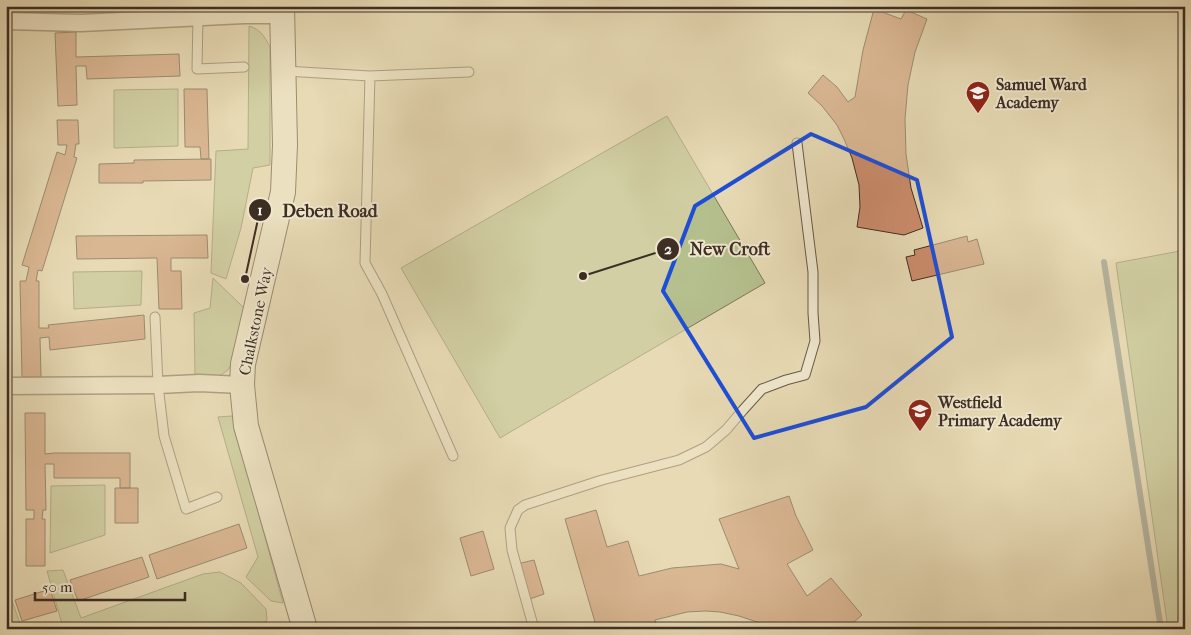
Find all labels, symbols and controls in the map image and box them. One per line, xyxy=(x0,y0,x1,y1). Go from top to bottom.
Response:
place label: Samuel Ward Academy xyxy=(995,75,1088,113)
school or university icon: Samuel Ward Academy xyxy=(965,80,991,114)
callout: Deben Road xyxy=(248,194,388,227)
text: 1 xyxy=(257,201,263,219)
text: Deben Road xyxy=(282,201,379,222)
callout: New Croft xyxy=(655,232,781,265)
text: New Croft xyxy=(690,239,771,260)
text: 2 xyxy=(664,240,672,258)
street label: Chalkstone Way xyxy=(235,265,276,377)
place label: Westfield Primary Academy xyxy=(937,393,1063,431)
school or university icon: Westfield Primary Academy xyxy=(907,398,933,432)
scale bar xyxy=(35,570,185,602)
text: 50 m xyxy=(42,578,73,596)

